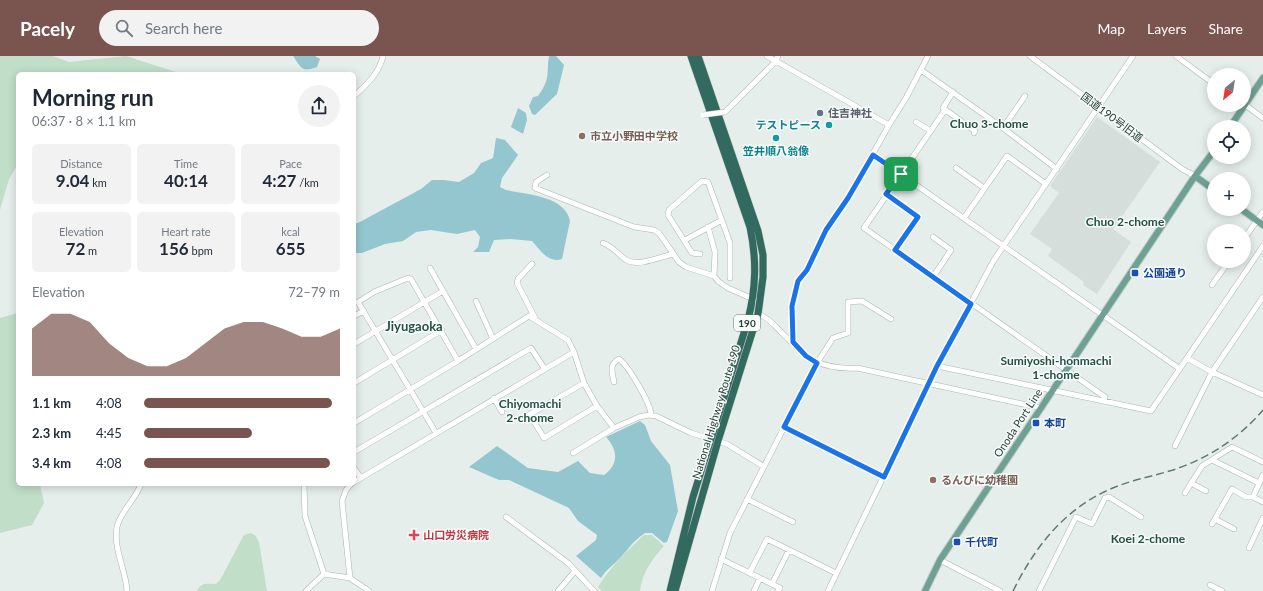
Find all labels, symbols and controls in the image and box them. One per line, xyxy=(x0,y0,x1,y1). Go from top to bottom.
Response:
search box xyxy=(99,10,379,46)
text: Pacely xyxy=(20,17,75,40)
icon: search xyxy=(113,17,135,39)
text: Search here xyxy=(145,19,222,37)
text: Map xyxy=(1097,20,1125,37)
text: Layers xyxy=(1147,20,1187,37)
text: Share xyxy=(1209,20,1243,37)
north arrow xyxy=(1207,68,1251,112)
map controls xyxy=(1207,68,1251,268)
text: Morning run xyxy=(32,84,154,111)
button: share xyxy=(298,85,340,127)
street label: 国道190号旧道 xyxy=(1079,89,1146,144)
place label: 住吉神社 xyxy=(828,106,872,119)
marker: 住吉神社 xyxy=(815,108,825,118)
text: 06:37 · 8 × 1.1 km xyxy=(32,113,136,129)
district label: Chuo 3-chome xyxy=(950,116,1029,131)
place label: テストピース xyxy=(756,118,821,131)
marker: テストピース xyxy=(824,120,834,130)
button: locate xyxy=(1207,120,1251,164)
place label: 市立小野田中学校 xyxy=(590,129,678,142)
marker: 市立小野田中学校 xyxy=(577,131,587,141)
marker: 笠井順八翁像 xyxy=(771,133,781,143)
place label: 笠井順八翁像 xyxy=(742,144,809,157)
text: Distance xyxy=(60,157,102,170)
text: Time xyxy=(174,157,198,170)
text: Pace xyxy=(279,157,302,170)
pin xyxy=(884,157,918,191)
icon: arrive xyxy=(890,163,912,185)
text: 9.04 xyxy=(56,170,89,191)
text: 40:14 xyxy=(164,170,208,191)
text: 4:27 xyxy=(262,170,296,191)
button: + xyxy=(1207,172,1251,216)
text: km xyxy=(89,176,107,189)
text: /km xyxy=(296,176,319,189)
district label: Chuo 2-chome xyxy=(1086,214,1165,229)
button: − xyxy=(1207,224,1251,268)
text: Elevation xyxy=(59,225,104,238)
text: Heart rate xyxy=(161,225,211,238)
text: kcal xyxy=(281,225,300,238)
text: 72 xyxy=(66,238,85,259)
text: 156 xyxy=(159,238,189,259)
text: 655 xyxy=(276,238,305,259)
text: m xyxy=(85,244,97,257)
text: bpm xyxy=(189,244,213,257)
place label: 公園通り xyxy=(1143,266,1187,279)
marker: 公園通り xyxy=(1130,268,1140,278)
text: Elevation xyxy=(32,284,85,300)
text: 72–79 m xyxy=(288,284,340,300)
road number: 190 xyxy=(734,315,760,331)
district label: Jiyugaoka xyxy=(385,318,443,334)
street label: National Highway Route 190 xyxy=(689,343,742,480)
district label: Sumiyoshi-honmachi 1-chome xyxy=(1000,353,1112,382)
street label: Onoda Port Line xyxy=(991,386,1045,459)
text: 1.1 km xyxy=(32,395,71,411)
text: 4:08 xyxy=(96,395,122,411)
district label: Chiyomachi 2-chome xyxy=(499,396,561,425)
place label: 本町 xyxy=(1044,416,1066,429)
marker: 本町 xyxy=(1031,418,1041,428)
text: 2.3 km xyxy=(32,425,71,441)
text: 4:45 xyxy=(96,425,122,441)
text: 3.4 km xyxy=(32,455,71,471)
text: 4:08 xyxy=(96,455,122,471)
place label: るんびに幼稚園 xyxy=(941,473,1018,486)
marker: るんびに幼稚園 xyxy=(928,475,938,485)
place label: 山口労災病院 xyxy=(423,528,489,541)
marker: 山口労災病院 xyxy=(408,529,420,541)
district label: Koei 2-chome xyxy=(1111,531,1186,546)
place label: 千代町 xyxy=(965,535,998,548)
marker: 千代町 xyxy=(952,537,962,547)

